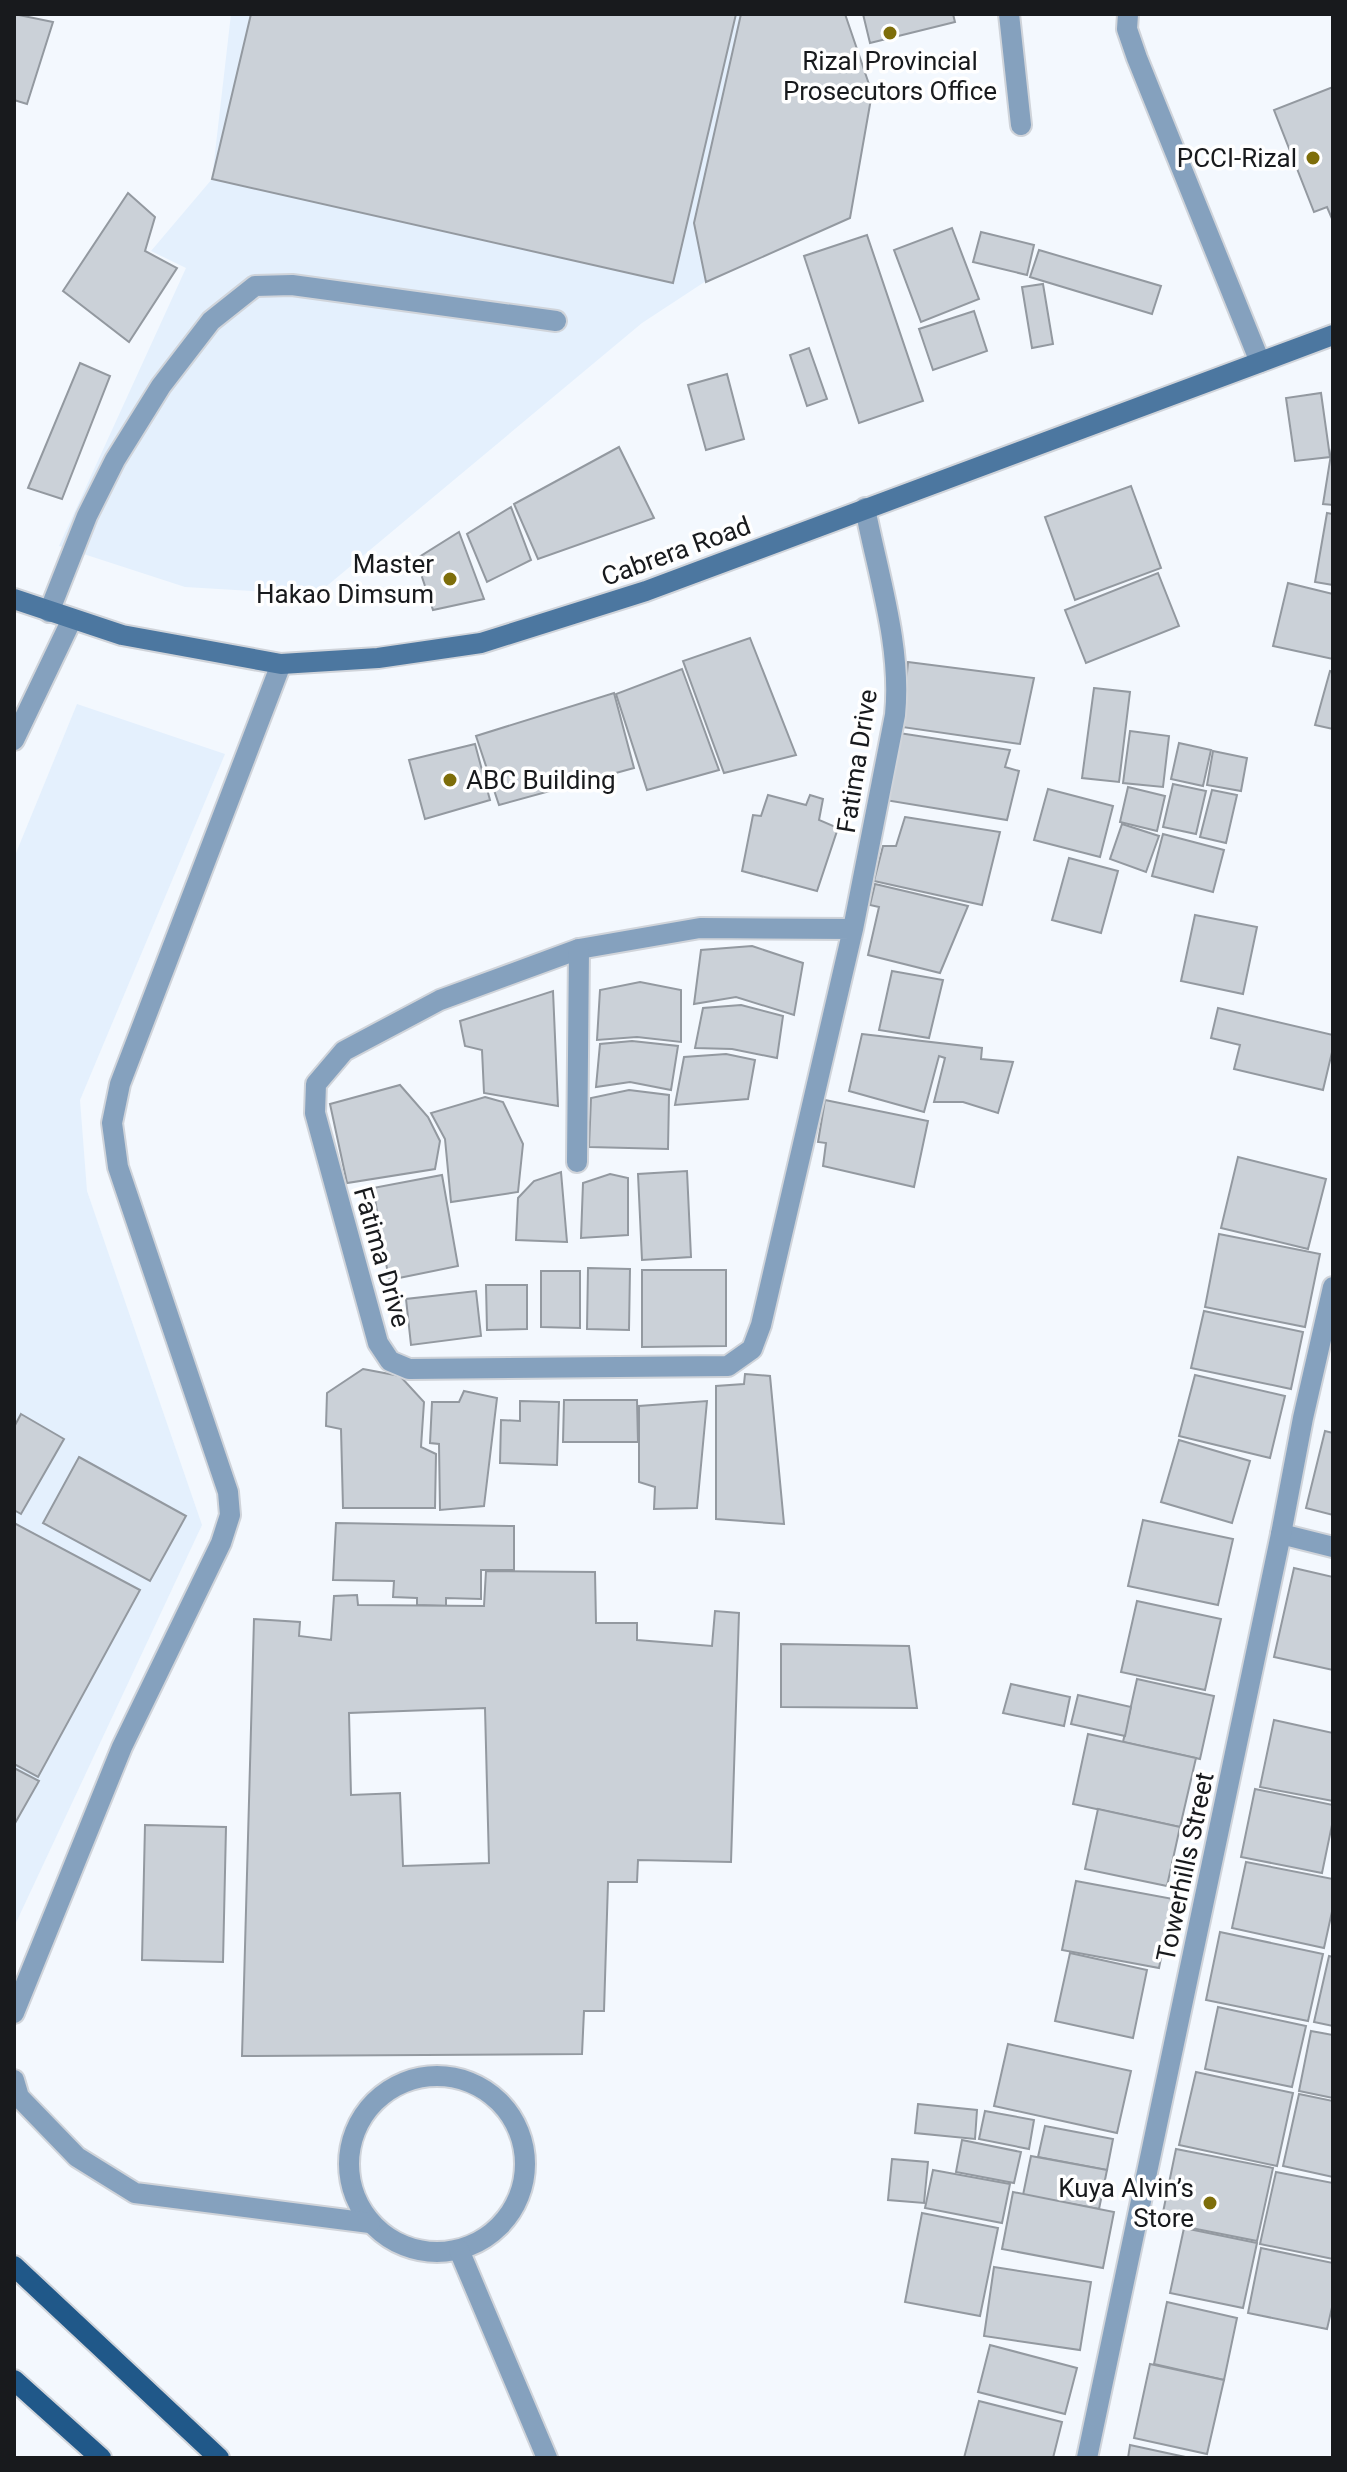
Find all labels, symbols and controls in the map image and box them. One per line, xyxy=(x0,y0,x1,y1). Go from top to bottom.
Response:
marker: Rizal Provincial Prosecutors Office xyxy=(881,24,899,42)
place label: Rizal Provincial Prosecutors Office xyxy=(783,46,997,106)
place label: PCCI-Rizal xyxy=(1177,143,1297,173)
marker: PCCI-Rizal xyxy=(1304,149,1322,167)
street label: Cabrera Road xyxy=(597,510,755,592)
place label: Master Hakao Dimsum xyxy=(256,549,434,609)
marker: Master Hakao Dimsum xyxy=(441,570,459,588)
street label: Fatima Drive xyxy=(831,687,883,835)
place label: ABC Building xyxy=(466,765,616,795)
marker: ABC Building xyxy=(441,771,459,789)
street label: Fatima Drive xyxy=(348,1183,416,1331)
street label: Towerhills Street xyxy=(1150,1770,1220,1964)
place label: Kuya Alvin’s Store xyxy=(1058,2173,1194,2233)
marker: Kuya Alvin’s Store xyxy=(1201,2194,1219,2212)

